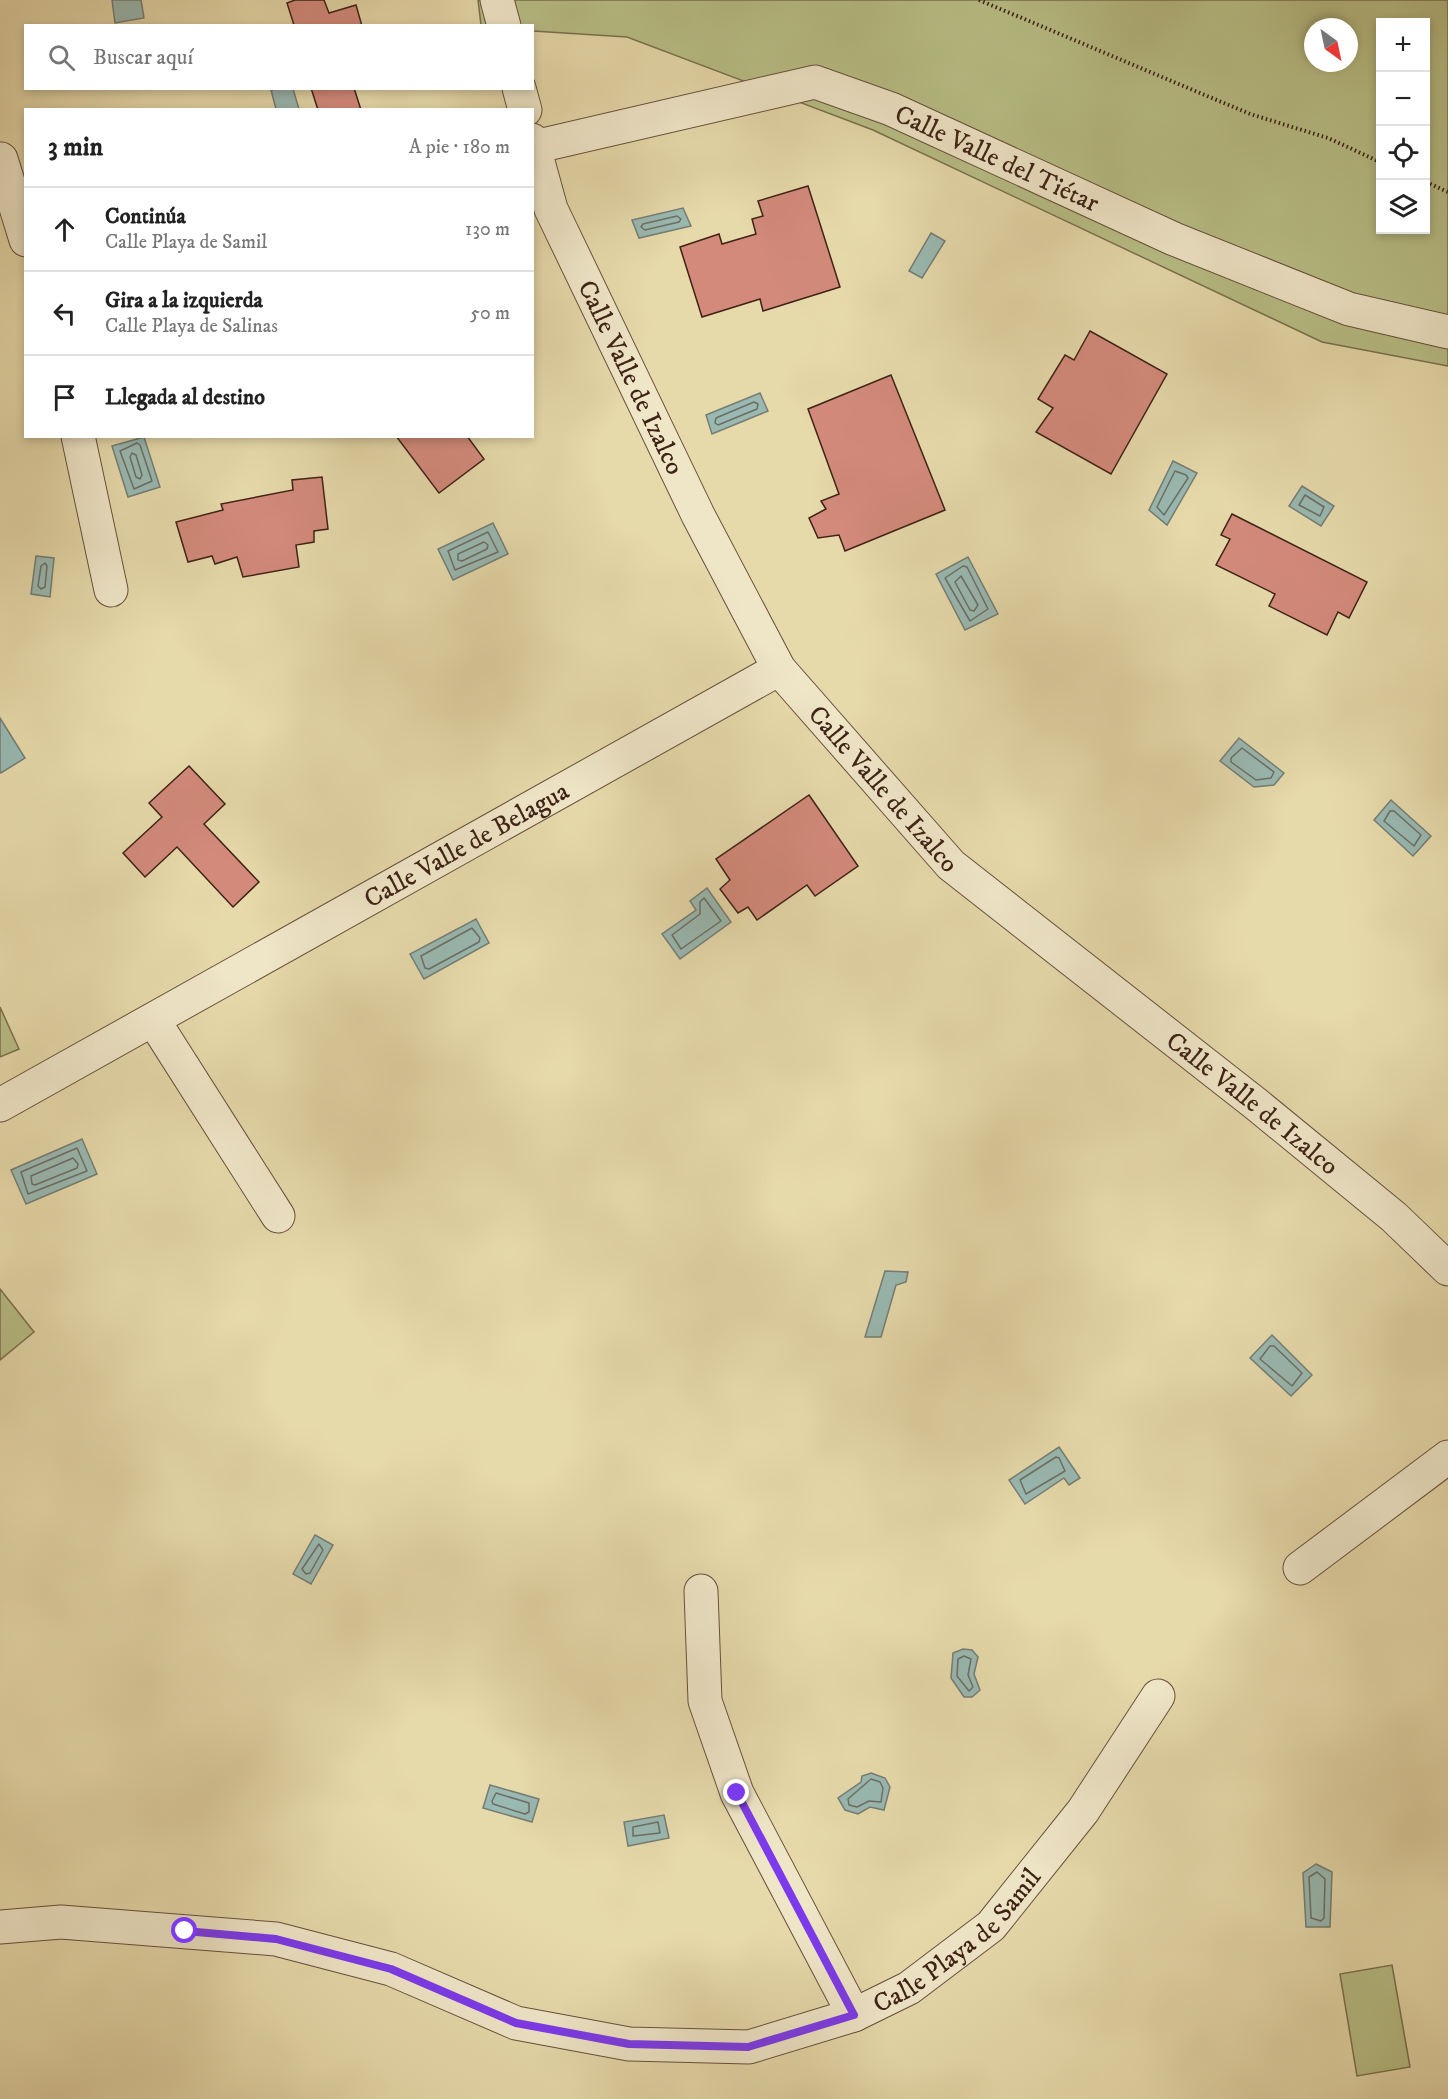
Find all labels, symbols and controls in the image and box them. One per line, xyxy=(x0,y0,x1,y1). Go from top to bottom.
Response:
north arrow xyxy=(1304,18,1358,72)
map controls xyxy=(1376,18,1430,234)
button: + xyxy=(1376,18,1430,72)
search box xyxy=(24,24,534,90)
icon: search xyxy=(45,41,78,74)
text: Buscar aquí xyxy=(93,44,193,71)
button: − xyxy=(1376,72,1430,126)
street label: Calle Valle del Tiétar xyxy=(889,98,1104,220)
button: locate xyxy=(1376,126,1430,180)
text: 3 min xyxy=(48,131,103,164)
text: A pie · 180 m xyxy=(409,135,510,160)
button: layers xyxy=(1376,180,1430,234)
text: Continúa xyxy=(105,203,186,230)
icon: ahead xyxy=(48,213,81,246)
text: 130 m xyxy=(465,217,510,242)
text: Calle Playa de Samil xyxy=(105,230,267,255)
street label: Calle Valle de Izalco xyxy=(570,275,691,480)
text: Gira a la izquierda xyxy=(105,287,263,314)
icon: left xyxy=(48,297,81,330)
text: 50 m xyxy=(470,301,510,326)
text: Calle Playa de Salinas xyxy=(105,314,278,339)
icon: arrive xyxy=(48,381,81,414)
text: Llegada al destino xyxy=(105,384,265,411)
street label: Calle Valle de Izalco xyxy=(800,699,965,880)
street label: Calle Valle de Belagua xyxy=(358,775,575,916)
street label: Calle Valle de Izalco xyxy=(1159,1025,1345,1183)
route end xyxy=(723,1779,749,1805)
street label: Calle Playa de Samil xyxy=(868,1862,1049,2021)
route start xyxy=(171,1917,197,1943)

